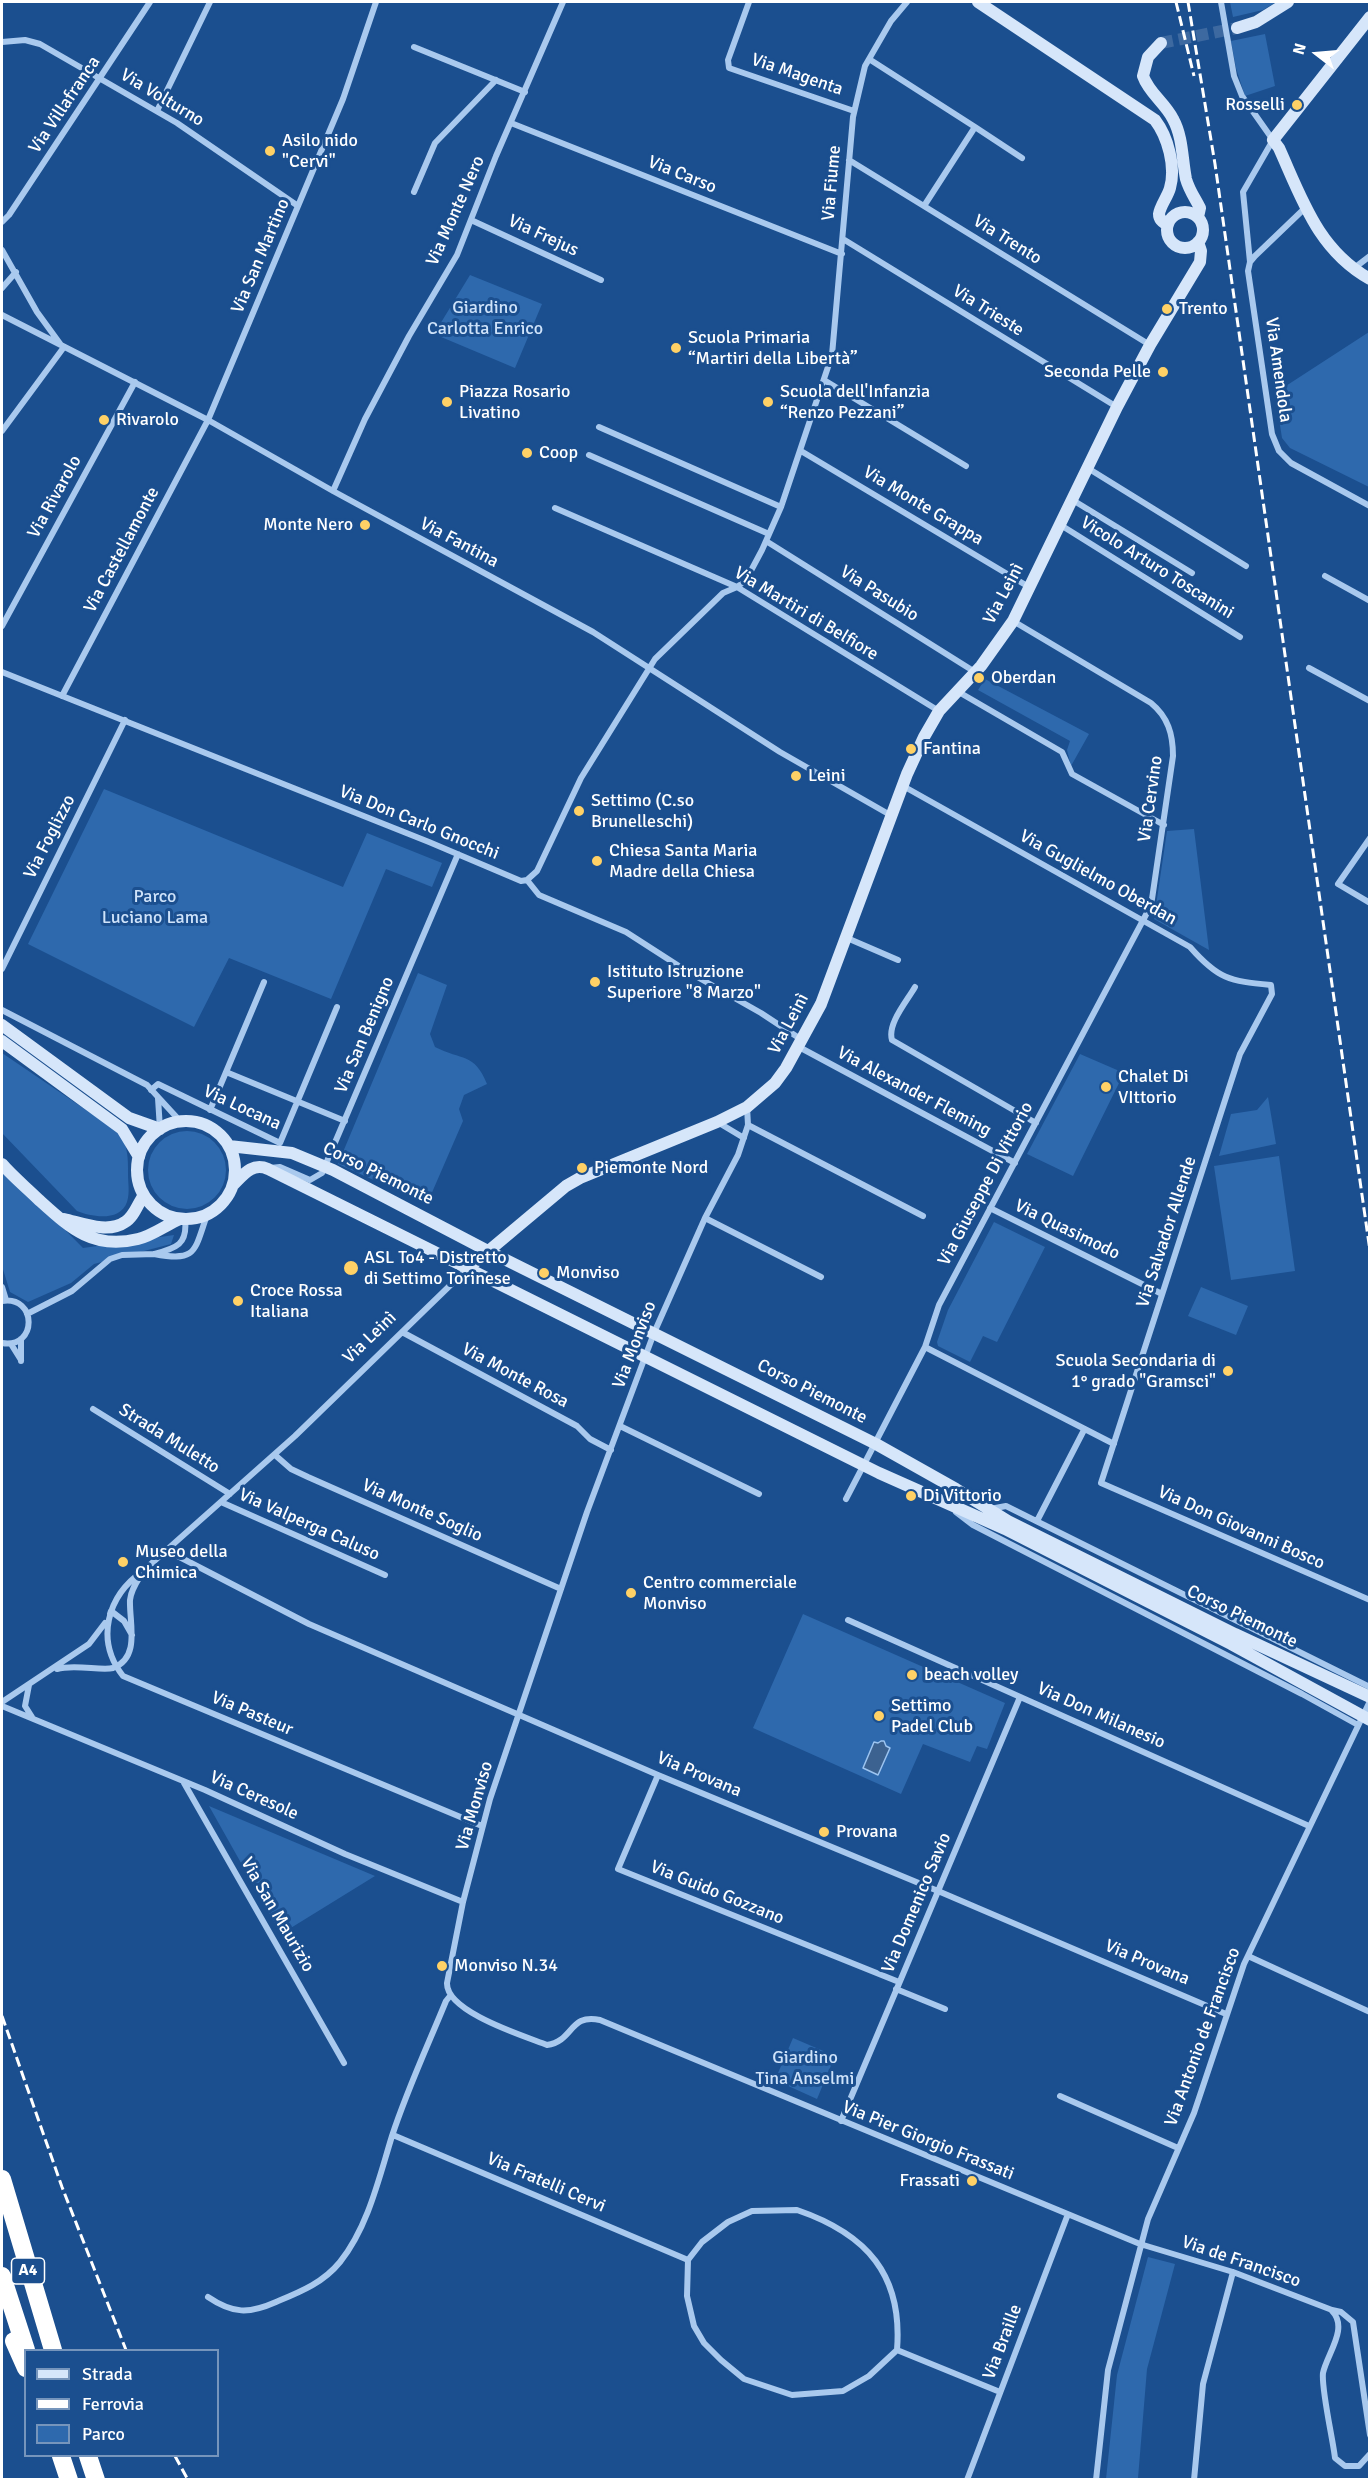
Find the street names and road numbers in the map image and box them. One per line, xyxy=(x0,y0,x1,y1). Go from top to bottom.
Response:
street label: Via Magenta xyxy=(748,49,846,101)
street label: Via Villafranca xyxy=(25,52,105,158)
street label: Via Volturno xyxy=(116,65,208,131)
street label: Via Fiume xyxy=(818,144,846,222)
street label: Via Carso xyxy=(645,151,719,199)
street label: Via Monte Nero xyxy=(422,153,490,269)
street label: Via San Martino xyxy=(227,195,295,317)
street label: Via Frejus xyxy=(504,210,582,262)
street label: Via Trento xyxy=(969,210,1045,270)
street label: Via Trieste xyxy=(948,281,1028,341)
street label: Via Amendola xyxy=(1260,316,1296,424)
street label: Via Rivarolo xyxy=(23,452,87,542)
street label: Via Monte Grappa xyxy=(859,462,987,550)
street label: Via Castellamonte xyxy=(80,483,164,617)
street label: Vicolo Arturo Toscanini xyxy=(1076,512,1238,624)
street label: Via Fantina xyxy=(416,513,502,573)
street label: Via Leinì xyxy=(979,560,1029,628)
street label: Via Pasubio xyxy=(836,561,922,627)
street label: Via Martiri di Belfiore xyxy=(730,562,882,666)
street label: Via Cervino xyxy=(1134,754,1168,844)
street label: Via Don Carlo Gnocchi xyxy=(336,781,502,865)
street label: Via Foglizzo xyxy=(20,791,80,883)
street label: Via Guglielmo Oberdan xyxy=(1016,826,1180,930)
street label: Via San Benigno xyxy=(331,973,399,1097)
street label: Via Leinì xyxy=(764,990,814,1058)
street label: Via Alexander Fleming xyxy=(833,1042,995,1142)
street label: Via Locana xyxy=(200,1081,284,1135)
street label: Via Giuseppe Di Vittorio xyxy=(934,1099,1038,1269)
street label: Corso Piemonte xyxy=(319,1138,437,1210)
street label: Via Salvador Allende xyxy=(1132,1154,1202,1310)
street label: Via Quasimodo xyxy=(1011,1195,1123,1265)
street label: Via Monviso xyxy=(608,1298,662,1392)
street label: Via Leinì xyxy=(339,1307,401,1369)
street label: Via Monte Rosa xyxy=(458,1339,572,1413)
street label: Corso Piemonte xyxy=(753,1355,871,1429)
street label: Strada Muletto xyxy=(115,1399,223,1479)
street label: Via Monte Soglio xyxy=(358,1475,486,1547)
street label: Via Don Giovanni Bosco xyxy=(1154,1481,1328,1575)
street label: Via Valperga Caluso xyxy=(235,1484,383,1566)
street label: Corso Piemonte xyxy=(1183,1581,1301,1653)
street label: Via Don Milanesio xyxy=(1034,1678,1168,1754)
street label: Via Pasteur xyxy=(208,1687,296,1741)
street label: Via Provana xyxy=(653,1747,745,1803)
street label: Via Monviso xyxy=(452,1759,498,1853)
street label: Via Ceresole xyxy=(206,1767,302,1825)
street label: Via Domenico Savio xyxy=(878,1830,956,1976)
street label: Via San Maurizio xyxy=(235,1854,319,1976)
street label: Via Guido Gozzano xyxy=(647,1856,787,1930)
street label: Via Provana xyxy=(1101,1935,1193,1991)
street label: Via Antonio de Francisco xyxy=(1161,1945,1245,2129)
street label: Via Pier Giorgio Frassati xyxy=(839,2097,1017,2185)
street label: Via Fratelli Cervi xyxy=(483,2148,609,2218)
street label: Via de Francisco xyxy=(1179,2232,1303,2292)
road number: A4 xyxy=(12,2258,44,2284)
street label: Via Braille xyxy=(979,2301,1027,2383)

